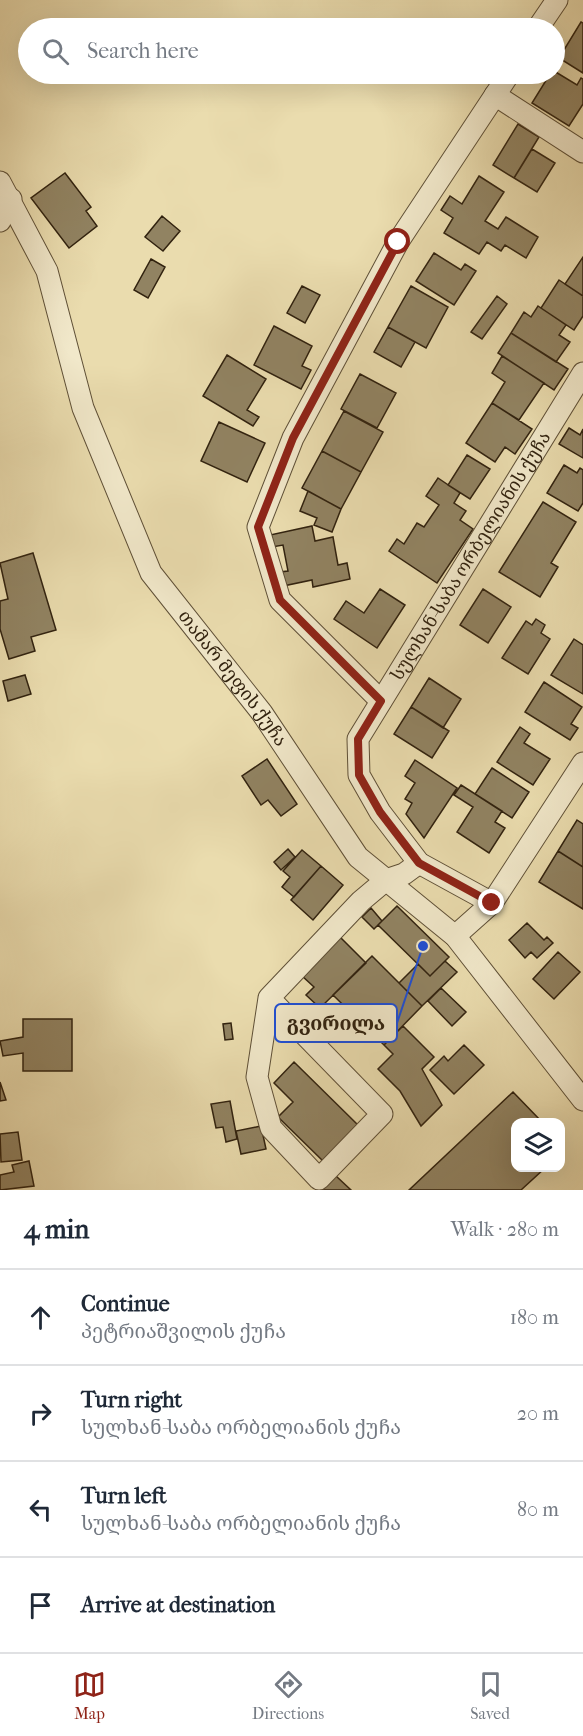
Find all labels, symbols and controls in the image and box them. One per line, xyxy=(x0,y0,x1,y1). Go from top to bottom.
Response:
search box xyxy=(18,18,565,84)
icon: search xyxy=(39,35,72,68)
text: Search here xyxy=(87,38,199,64)
route start xyxy=(384,228,410,254)
street label: სულხან-საბა ორბელიანის ქუჩა xyxy=(386,428,555,684)
street label: თამარ მეფის ქუჩა xyxy=(174,606,292,750)
route end xyxy=(478,889,504,915)
callout: გვირილა xyxy=(275,1004,397,1042)
text: გვირილა xyxy=(287,1012,385,1035)
map controls xyxy=(511,1118,565,1172)
button: layers xyxy=(511,1118,565,1172)
text: 4 min xyxy=(24,1214,89,1245)
text: Walk · 280 m xyxy=(451,1218,559,1241)
text: Continue xyxy=(81,1291,170,1317)
icon: ahead xyxy=(24,1301,57,1334)
text: 180 m xyxy=(510,1306,559,1329)
text: პეტრიაშვილის ქუჩა xyxy=(81,1320,286,1343)
text: Turn right xyxy=(81,1387,182,1413)
icon: right xyxy=(24,1397,57,1430)
text: 20 m xyxy=(517,1402,559,1425)
text: სულხან-საბა ორბელიანის ქუჩა xyxy=(81,1416,401,1439)
text: Turn left xyxy=(81,1483,167,1509)
icon: left xyxy=(24,1493,57,1526)
text: 80 m xyxy=(517,1498,559,1521)
text: სულხან-საბა ორბელიანის ქუჩა xyxy=(81,1512,401,1535)
icon: arrive xyxy=(24,1589,57,1622)
text: Arrive at destination xyxy=(81,1592,275,1618)
tab: Map xyxy=(73,1668,106,1723)
tab: Directions xyxy=(252,1668,324,1723)
tab: Saved xyxy=(470,1668,510,1723)

